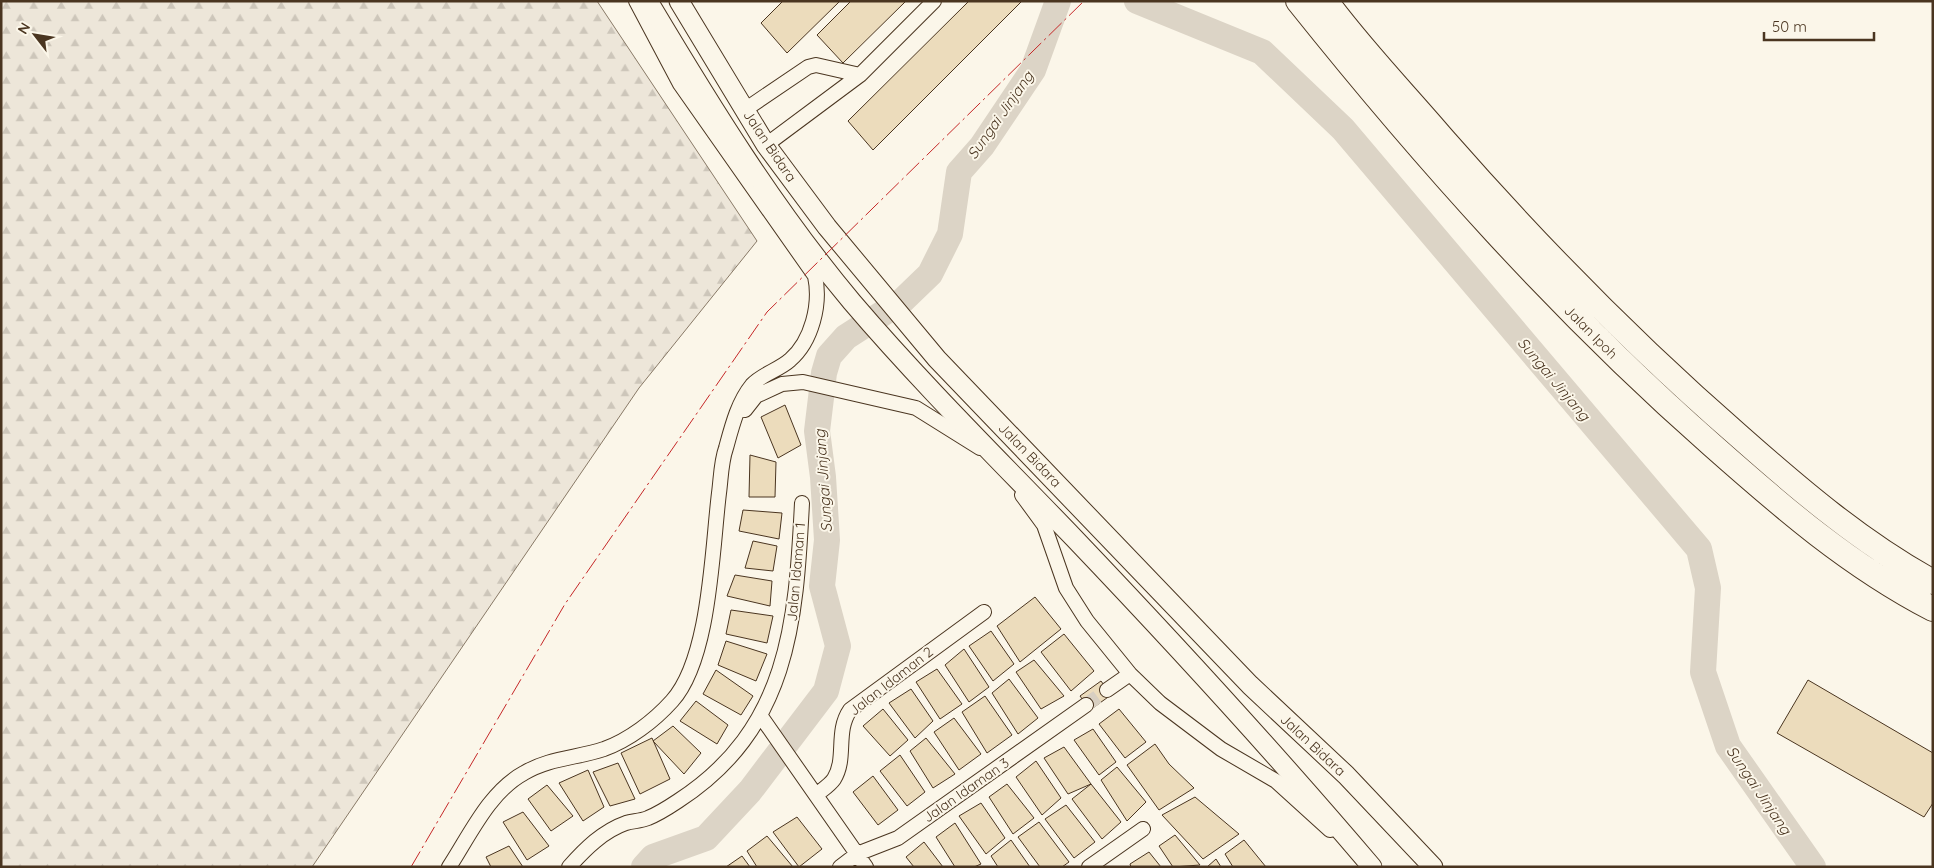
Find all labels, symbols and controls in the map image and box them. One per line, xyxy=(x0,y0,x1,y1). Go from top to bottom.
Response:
north arrow xyxy=(10,10,60,60)
scale bar xyxy=(1764,10,1874,42)
text: 50 m xyxy=(1772,17,1807,36)
text: N xyxy=(13,19,34,37)
water label: Sungai Jinjang xyxy=(963,66,1038,163)
street label: Jalan Bidara xyxy=(739,107,801,185)
street label: Jalan Ipoh xyxy=(1560,301,1622,363)
water label: Sungai Jinjang xyxy=(1514,333,1595,426)
street label: Jalan Bidara xyxy=(995,419,1065,491)
water label: Sungai Jinjang xyxy=(810,427,836,533)
street label: Jalan Idaman 1 xyxy=(783,522,809,622)
street label: Jalan Idaman 2 xyxy=(845,643,937,719)
street label: Jalan Bidara xyxy=(1277,710,1349,780)
water label: Sungai Jinjang xyxy=(1722,742,1797,839)
street label: Jalan Idaman 3 xyxy=(919,754,1013,826)

